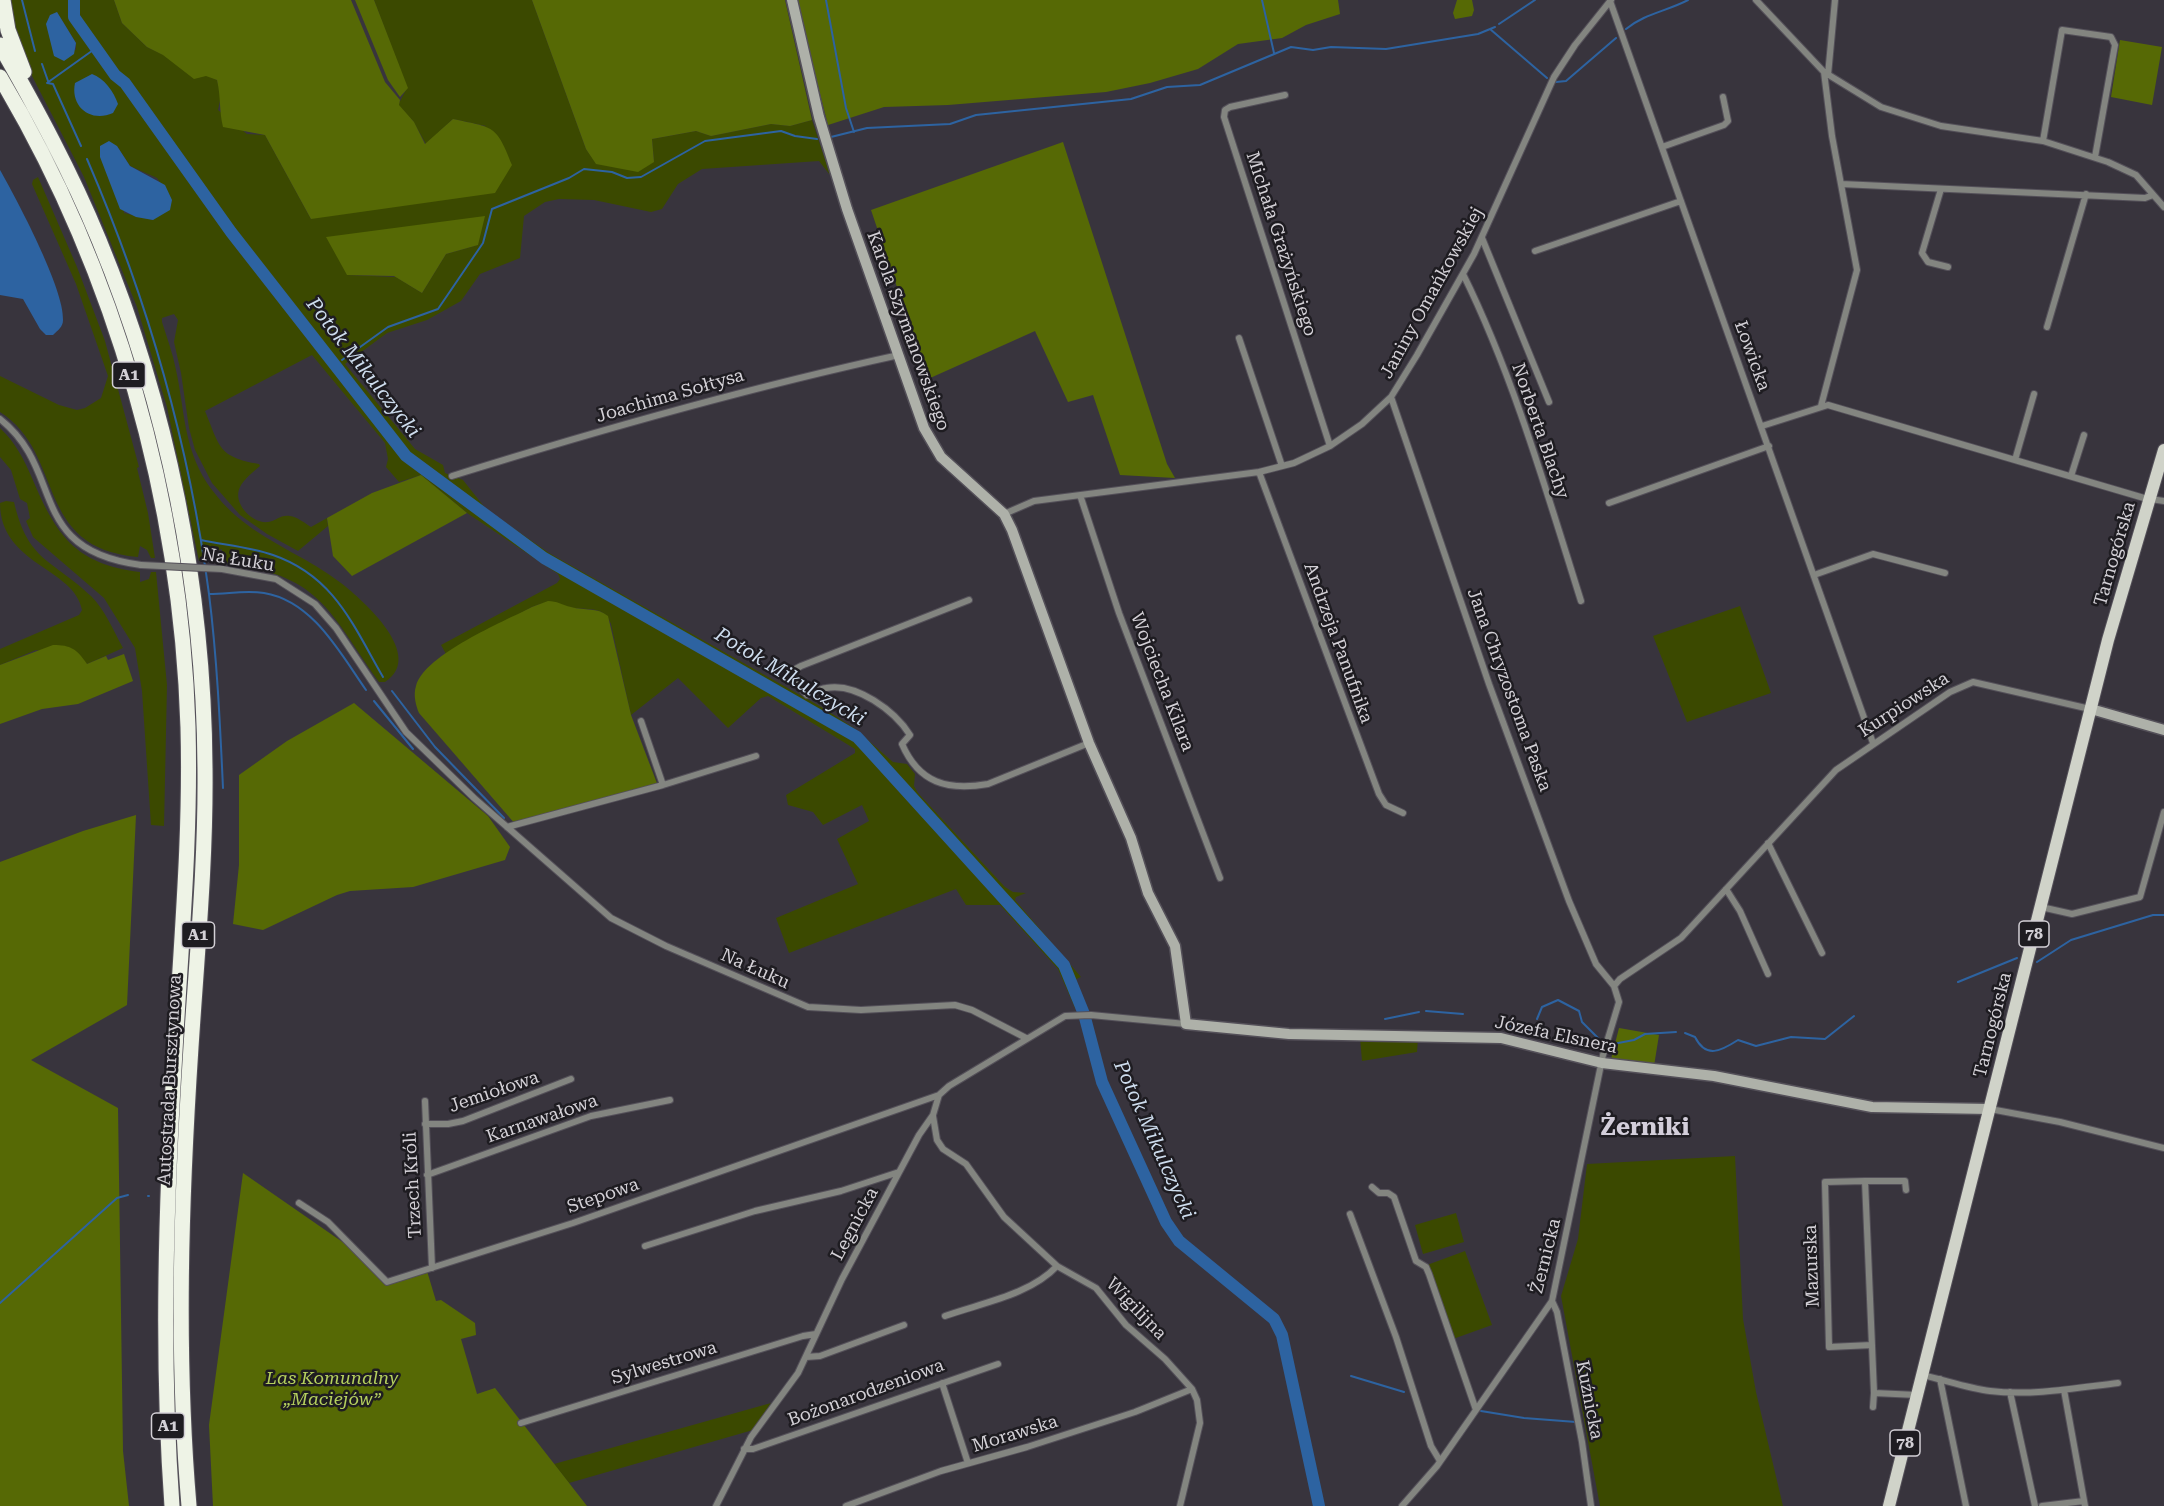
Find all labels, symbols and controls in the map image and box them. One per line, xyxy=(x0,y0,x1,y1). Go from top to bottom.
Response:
street label: Michała Grażyńskiego xyxy=(1241,149,1321,339)
street label: Janiny Omańkowskiej xyxy=(1376,204,1488,382)
street label: Karola Szymanowskiego xyxy=(862,228,954,434)
water label: Potok Mikulczycki xyxy=(301,293,425,443)
street label: Łowicka xyxy=(1729,318,1775,394)
street label: Norberta Blachy xyxy=(1507,360,1573,502)
road number: A1 xyxy=(112,362,146,388)
street label: Joachima Sołtysa xyxy=(593,365,747,427)
street label: Tarnogórska xyxy=(2090,499,2140,609)
street label: Na Łuku xyxy=(200,544,276,576)
street label: Andrzeja Panufnika xyxy=(1299,560,1377,726)
street label: Jana Chryzostoma Paska xyxy=(1462,585,1556,795)
street label: Wojciecha Kilara xyxy=(1126,610,1198,754)
water label: Potok Mikulczycki xyxy=(710,623,870,731)
street label: Kurpiowska xyxy=(1855,668,1953,742)
road number: 78 xyxy=(2019,921,2049,947)
road number: A1 xyxy=(182,922,214,948)
street label: Na Łuku xyxy=(717,944,793,994)
street label: Tarnogórska xyxy=(1969,970,2017,1080)
street label: Autostrada Bursztynowa xyxy=(154,974,186,1186)
street label: Józefa Elsnera xyxy=(1493,1012,1619,1058)
water label: Potok Mikulczycki xyxy=(1108,1057,1200,1223)
street label: Jemiołowa xyxy=(446,1067,542,1117)
street label: Karnawałowa xyxy=(484,1090,600,1148)
district label: Żerniki xyxy=(1600,1114,1690,1142)
street label: Trzech Króli xyxy=(399,1131,427,1239)
street label: Stepowa xyxy=(564,1174,642,1218)
street label: Legnicka xyxy=(827,1184,883,1264)
street label: Żernicka xyxy=(1526,1216,1566,1296)
street label: Mazurska xyxy=(1800,1224,1824,1308)
street label: Wigilijna xyxy=(1101,1273,1171,1345)
street label: Sylwestrowa xyxy=(609,1337,719,1389)
street label: Bożonarodzeniowa xyxy=(785,1355,947,1431)
street label: Kuźnicka xyxy=(1571,1359,1607,1441)
park label: Las Komunalny „Maciejów” xyxy=(266,1368,398,1410)
street label: Morawska xyxy=(970,1411,1060,1457)
road number: A1 xyxy=(152,1413,184,1439)
road number: 78 xyxy=(1890,1430,1920,1456)

